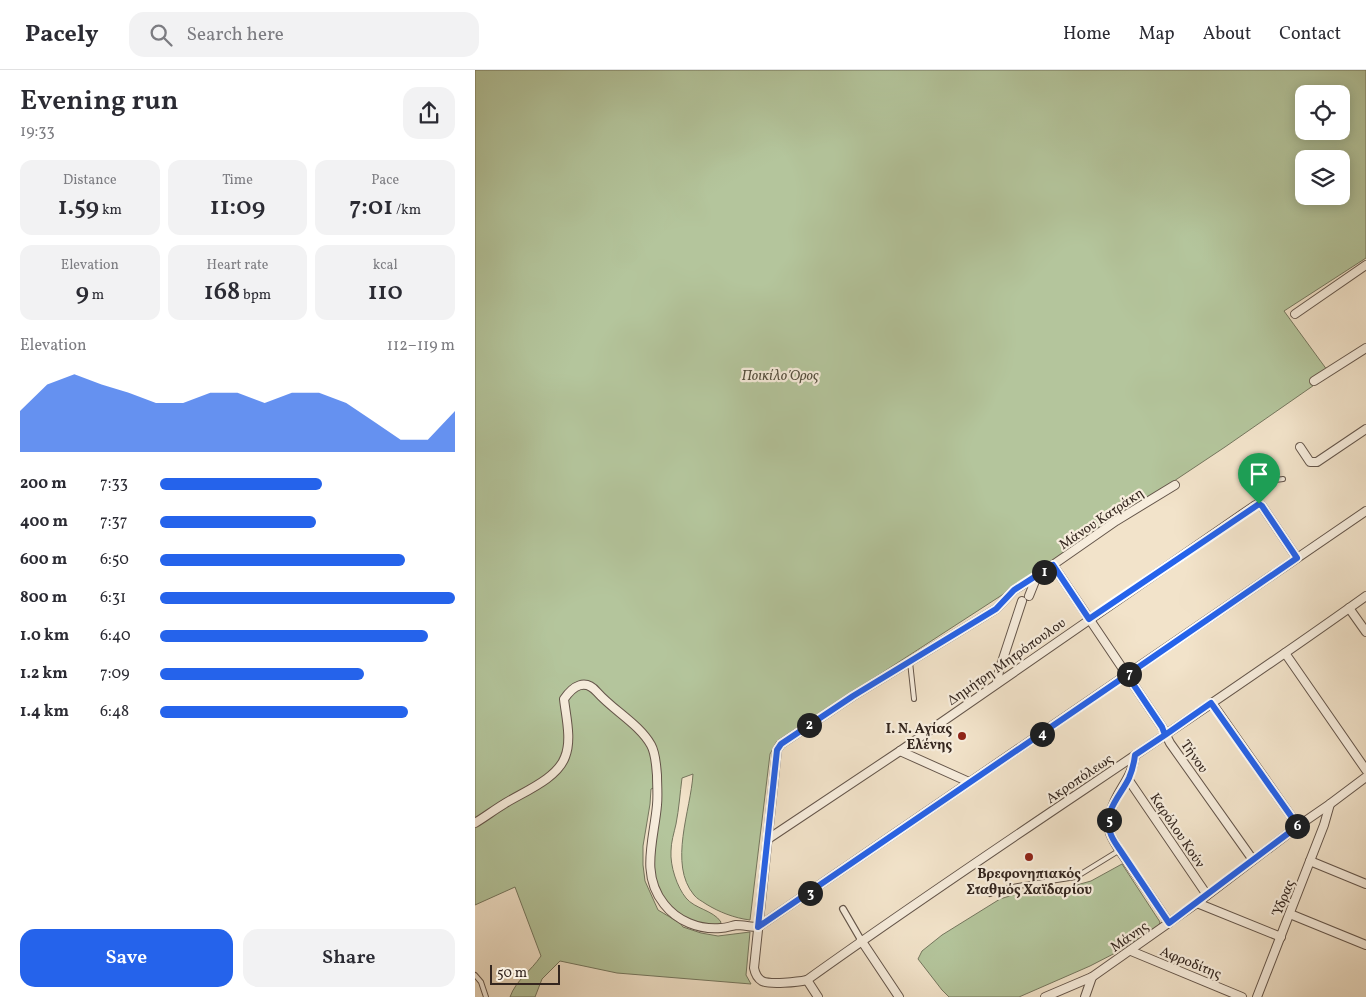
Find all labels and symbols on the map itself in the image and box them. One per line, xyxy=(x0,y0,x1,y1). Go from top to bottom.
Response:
park label: Ποικίλο Όρος xyxy=(741,367,819,386)
pin xyxy=(1238,453,1280,504)
street label: Μάνου Κατράκη xyxy=(1056,484,1148,555)
pin: 1 xyxy=(1031,560,1057,584)
street label: Δημήτρη Μητρόπουλου xyxy=(944,614,1070,710)
pin: 7 xyxy=(1117,662,1141,686)
pin: 2 xyxy=(797,712,821,738)
place label: Ι. Ν. Αγίας Ελένης xyxy=(886,720,952,755)
pin: 4 xyxy=(1029,722,1055,746)
marker: Ι. Ν. Αγίας Ελένης xyxy=(956,730,968,742)
street label: Τήνου xyxy=(1176,737,1212,777)
street label: Ακροπόλεως xyxy=(1043,750,1117,809)
street label: Καρόλου Κούν xyxy=(1145,790,1209,872)
pin: 5 xyxy=(1097,808,1121,832)
pin: 6 xyxy=(1285,814,1309,838)
marker: Βρεφονηπιακός Σταθμός Χαϊδαρίου xyxy=(1023,851,1035,863)
place label: Βρεφονηπιακός Σταθμός Χαϊδαρίου xyxy=(966,865,1092,900)
street label: Ύδρας xyxy=(1268,877,1300,920)
pin: 3 xyxy=(797,880,823,906)
street label: Μάνης xyxy=(1107,917,1153,957)
street label: Αφροδίτης xyxy=(1157,942,1224,984)
scale bar xyxy=(490,962,560,985)

